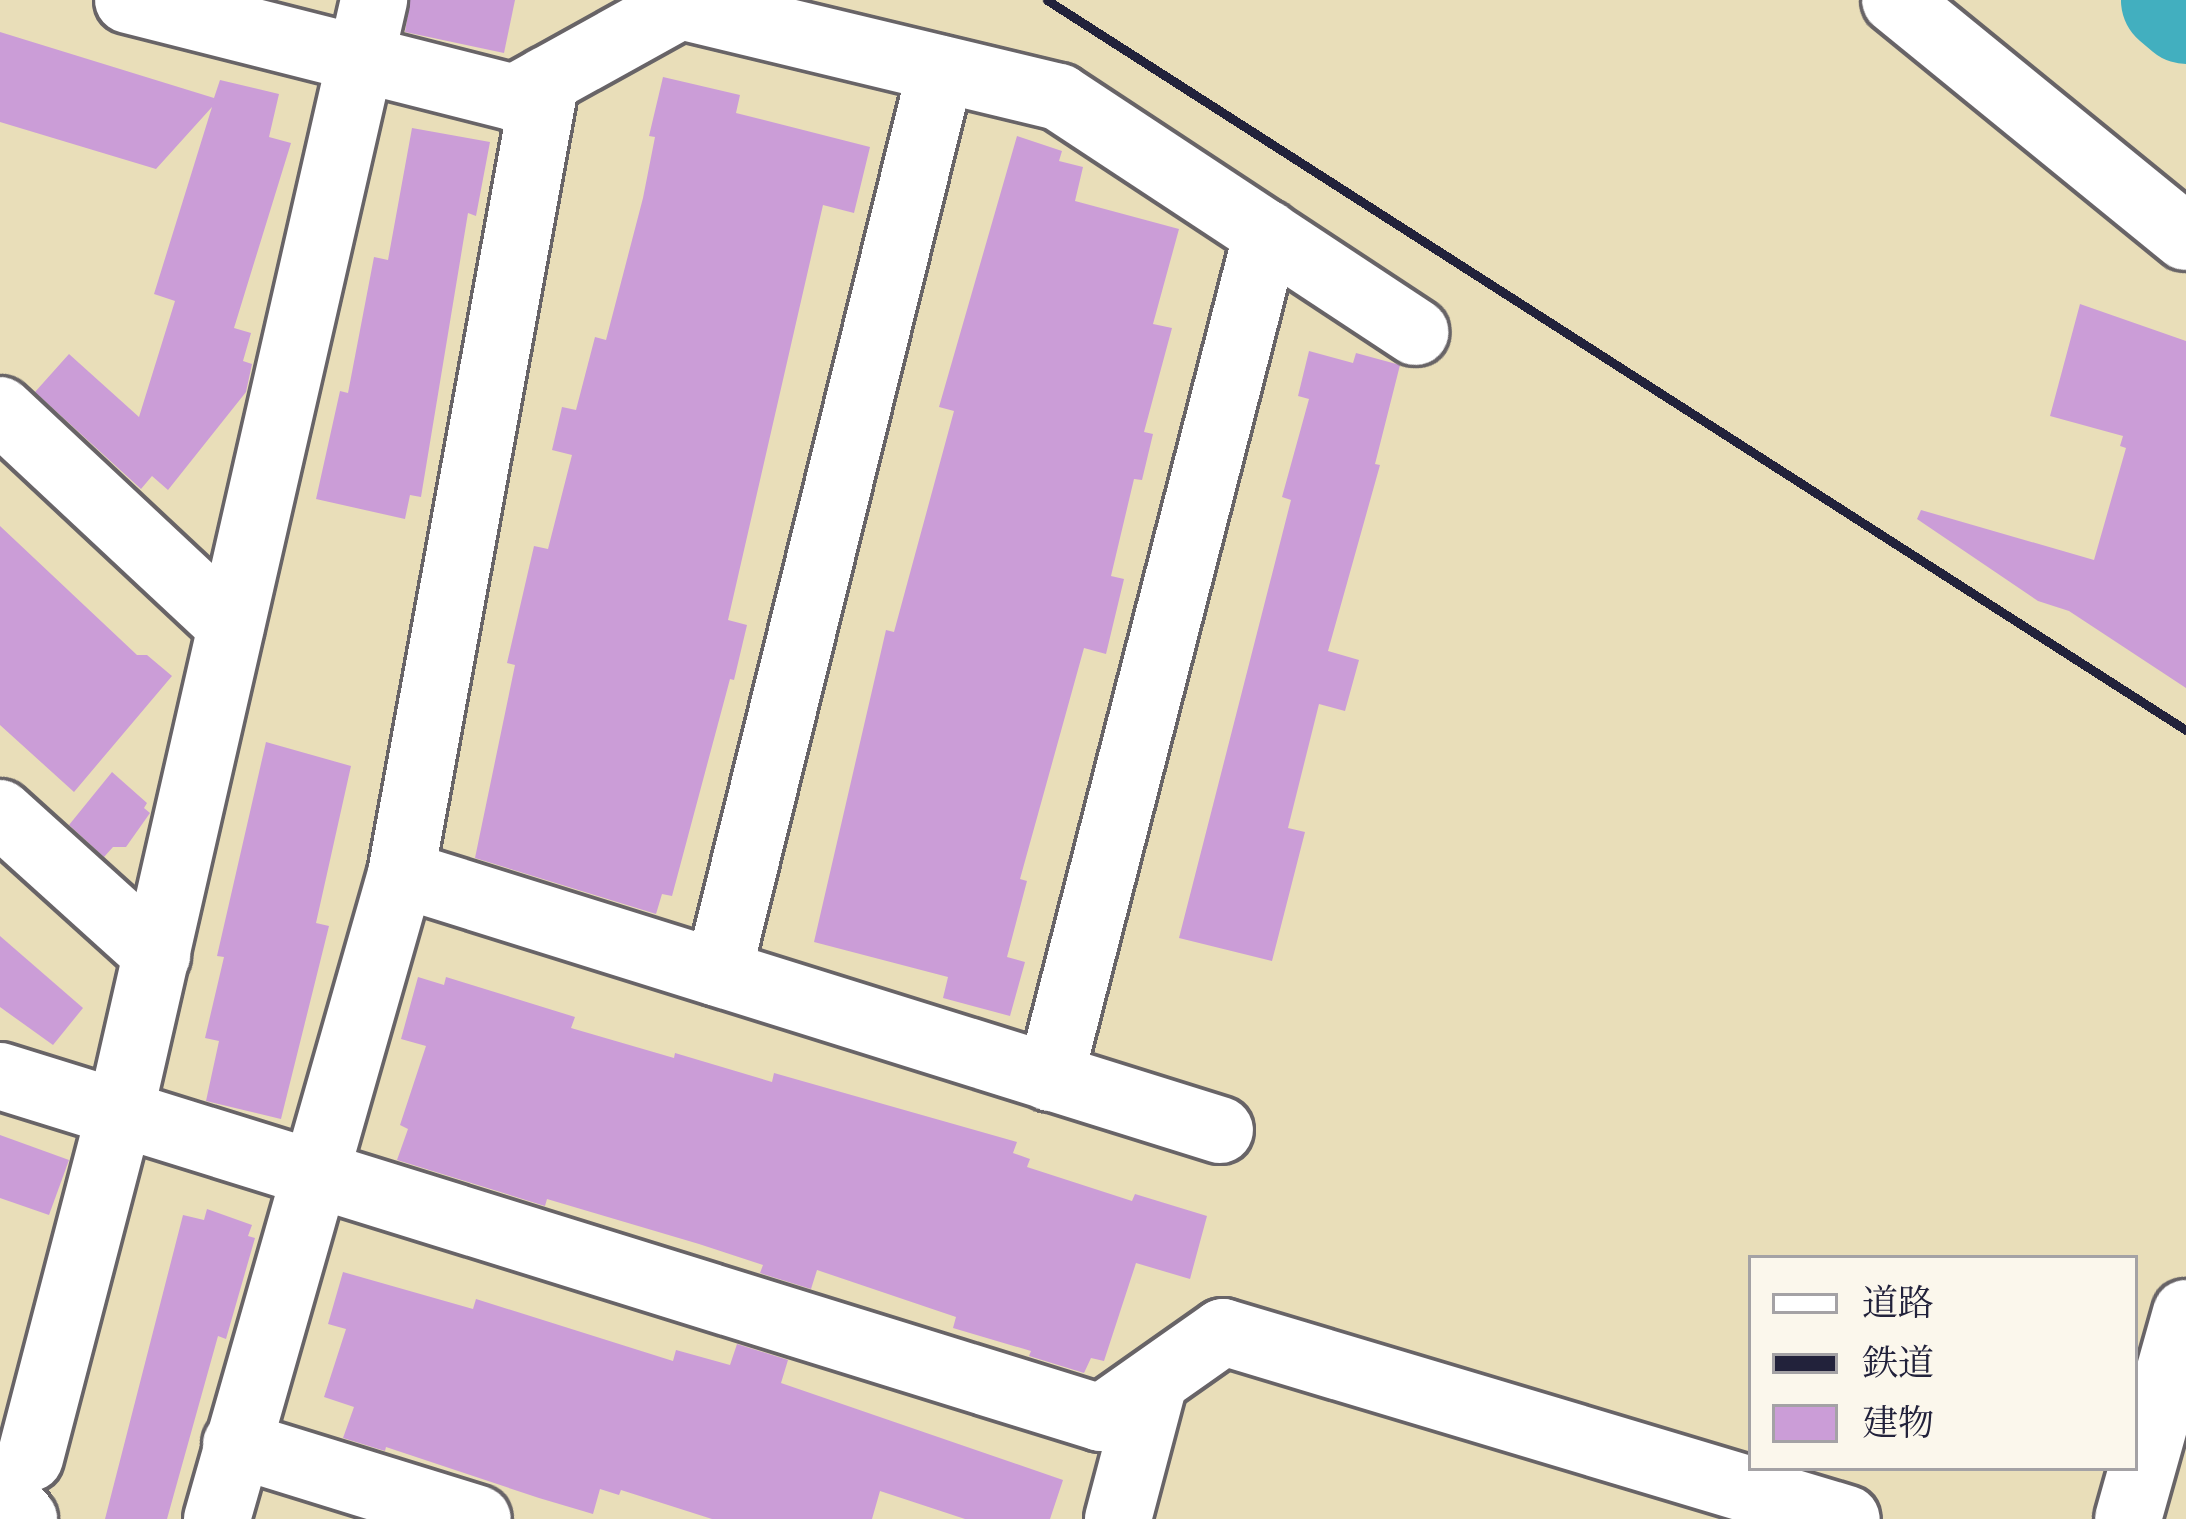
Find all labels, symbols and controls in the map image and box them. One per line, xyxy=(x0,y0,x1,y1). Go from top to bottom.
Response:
legend xyxy=(1748,1255,2138,1471)
text: 道路 xyxy=(1862,1280,1934,1332)
text: 鉄道 xyxy=(1862,1340,1934,1392)
text: 建物 xyxy=(1862,1400,1934,1452)

